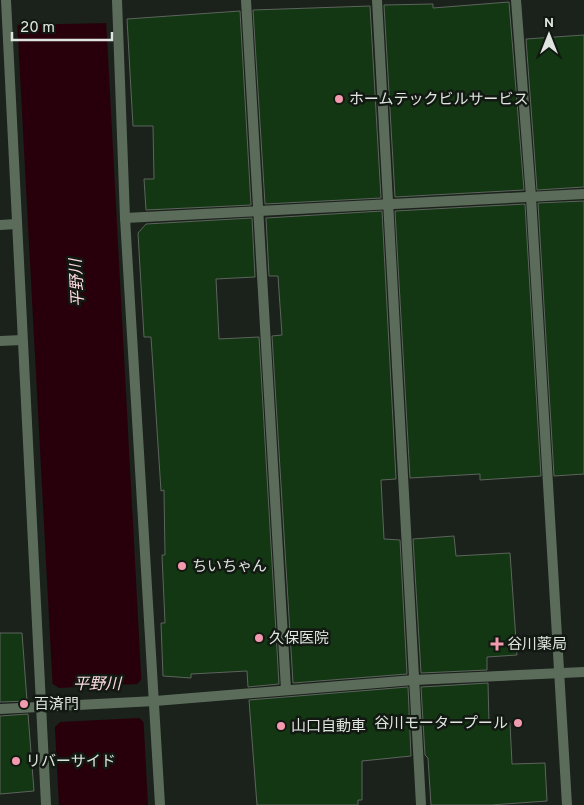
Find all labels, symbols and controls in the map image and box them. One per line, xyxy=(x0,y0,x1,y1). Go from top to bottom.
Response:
scale bar xyxy=(12,10,112,42)
north arrow xyxy=(524,10,574,60)
text: N xyxy=(544,15,554,32)
text: 20 m xyxy=(20,19,55,38)
place label: ホームテックビルサービス xyxy=(349,91,529,110)
marker: ホームテックビルサービス xyxy=(333,93,345,105)
water label: 平野川 xyxy=(67,256,89,307)
place label: ちいちゃん xyxy=(192,558,267,577)
marker: ちいちゃん xyxy=(176,560,188,572)
place label: 久保医院 xyxy=(269,630,329,649)
marker: 久保医院 xyxy=(253,632,265,644)
place label: 谷川薬局 xyxy=(507,636,567,655)
marker: 谷川薬局 xyxy=(491,638,503,650)
water label: 平野川 xyxy=(73,675,123,695)
place label: 百済門 xyxy=(34,696,79,715)
marker: 百済門 xyxy=(18,698,30,710)
place label: 谷川モータープール xyxy=(374,715,508,734)
marker: 谷川モータープール xyxy=(512,717,524,729)
place label: 山口自動車 xyxy=(291,718,366,737)
marker: 山口自動車 xyxy=(275,720,287,732)
place label: リバーサイド xyxy=(26,753,116,772)
marker: リバーサイド xyxy=(10,755,22,767)

